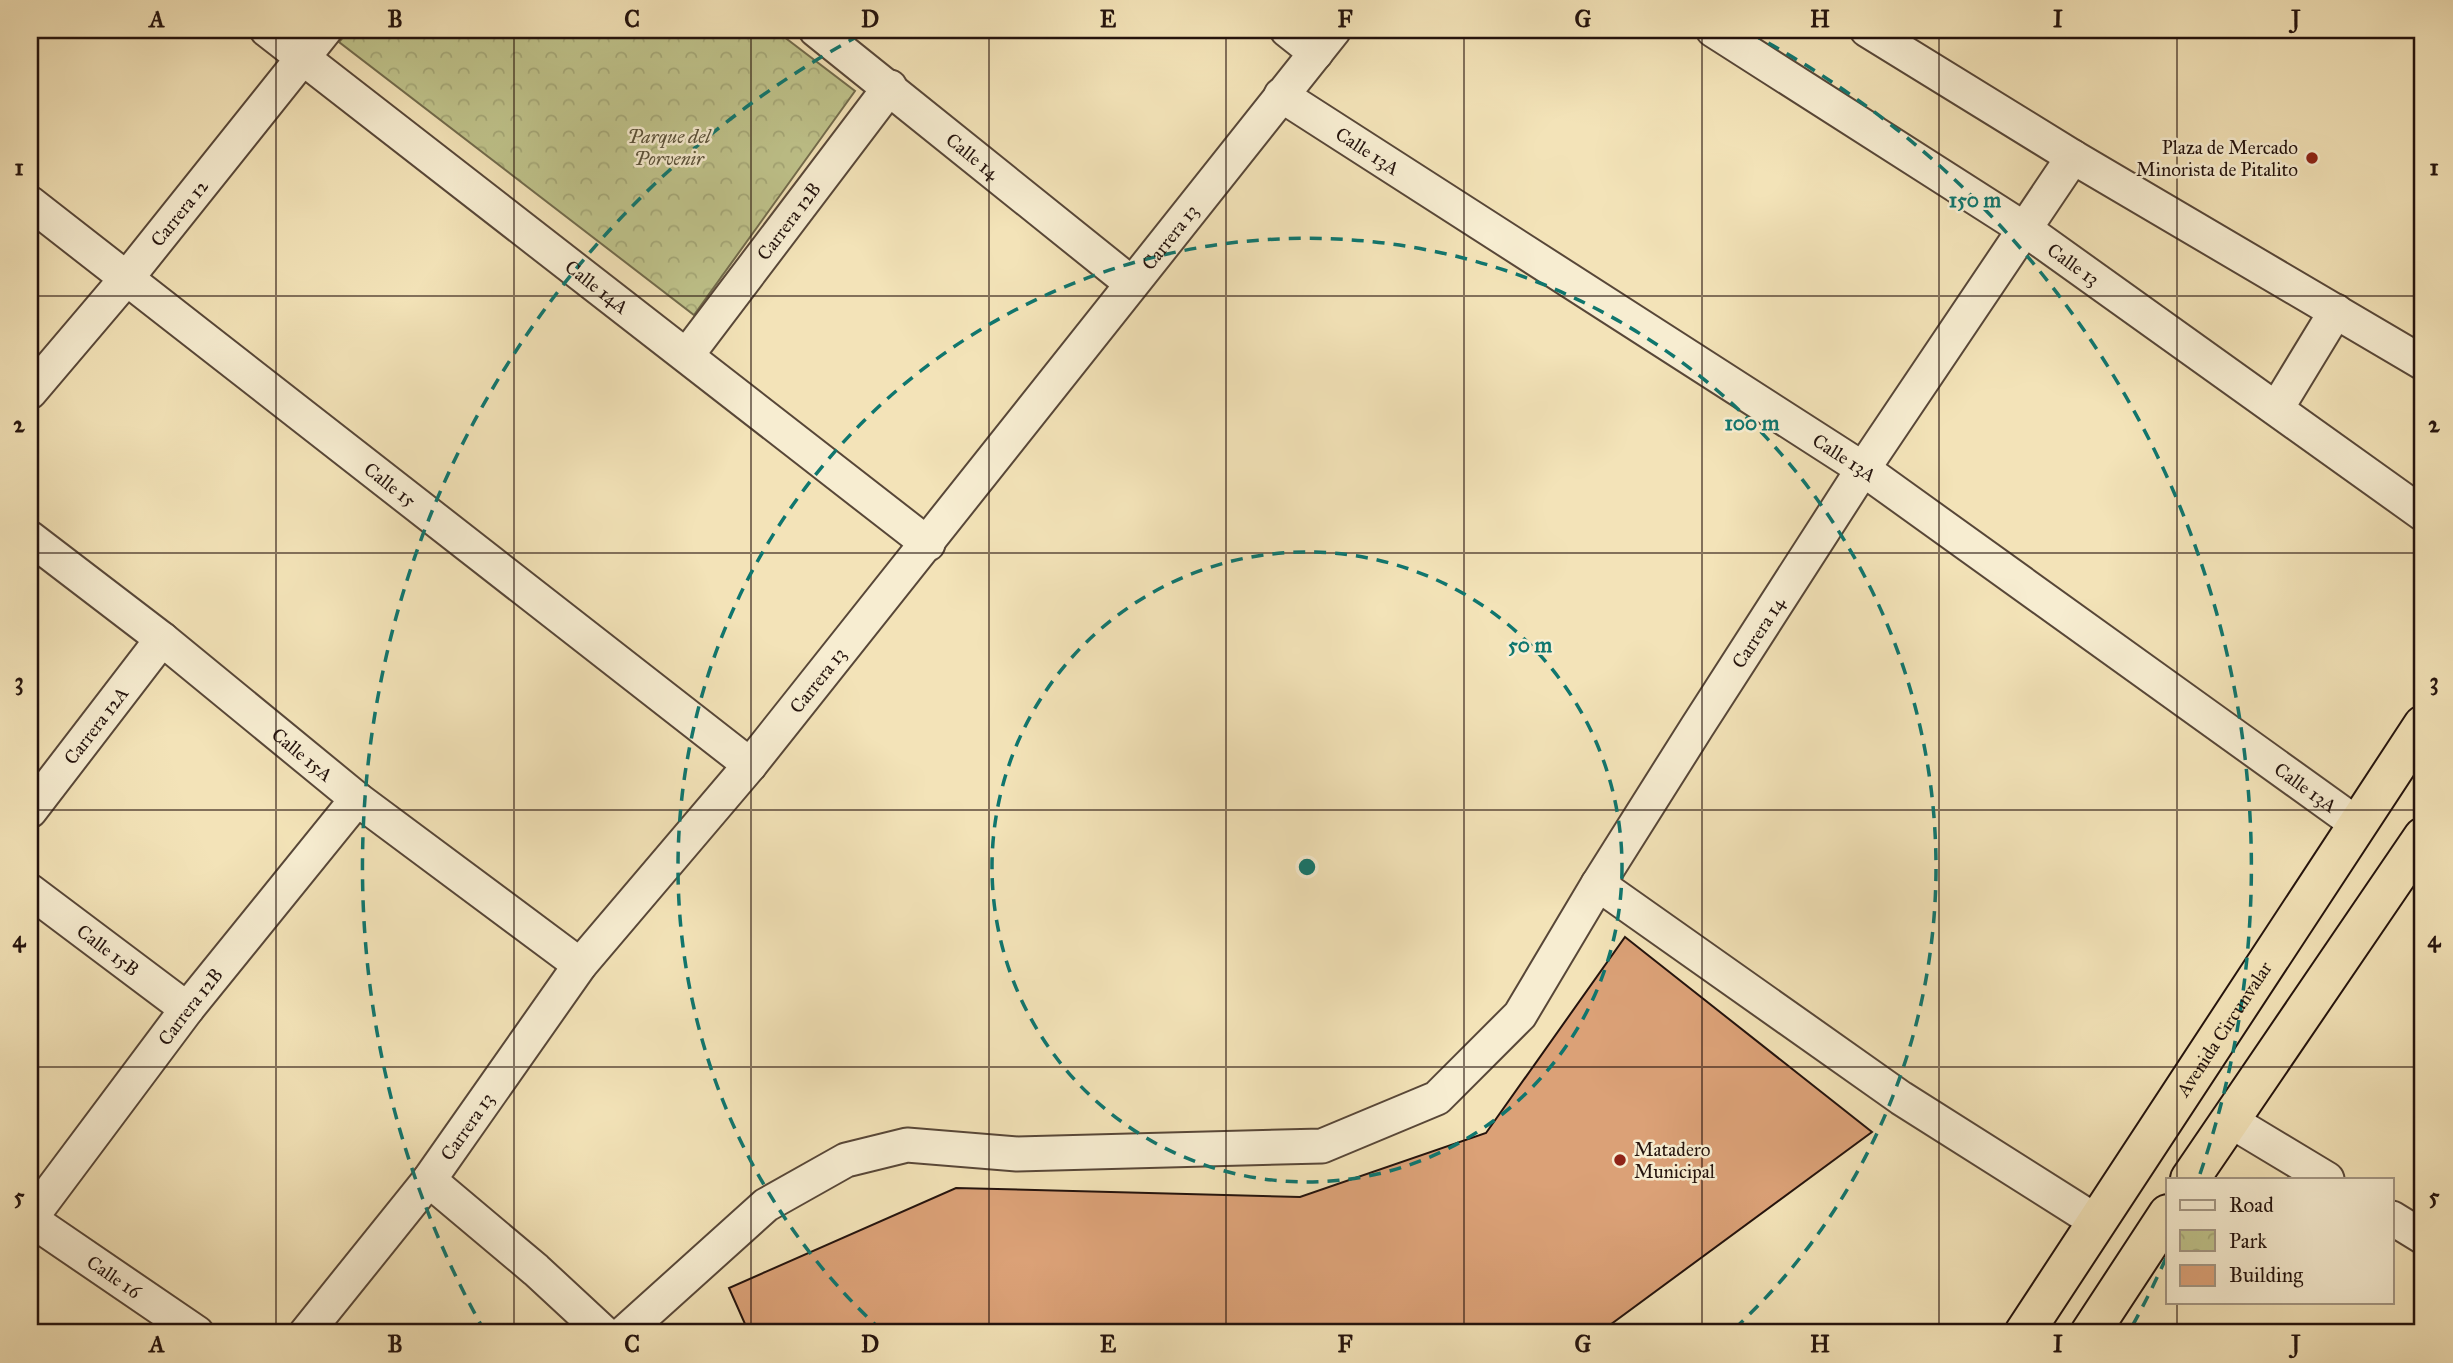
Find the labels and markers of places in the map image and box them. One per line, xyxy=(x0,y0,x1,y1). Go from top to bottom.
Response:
place label: Plaza de Mercado Minorista de Pitalito xyxy=(2136,136,2298,181)
marker: Plaza de Mercado Minorista de Pitalito xyxy=(2304,150,2320,166)
centre of rings xyxy=(1295,855,1319,879)
place label: Matadero Municipal xyxy=(1634,1138,1716,1183)
marker: Matadero Municipal xyxy=(1612,1152,1628,1168)

